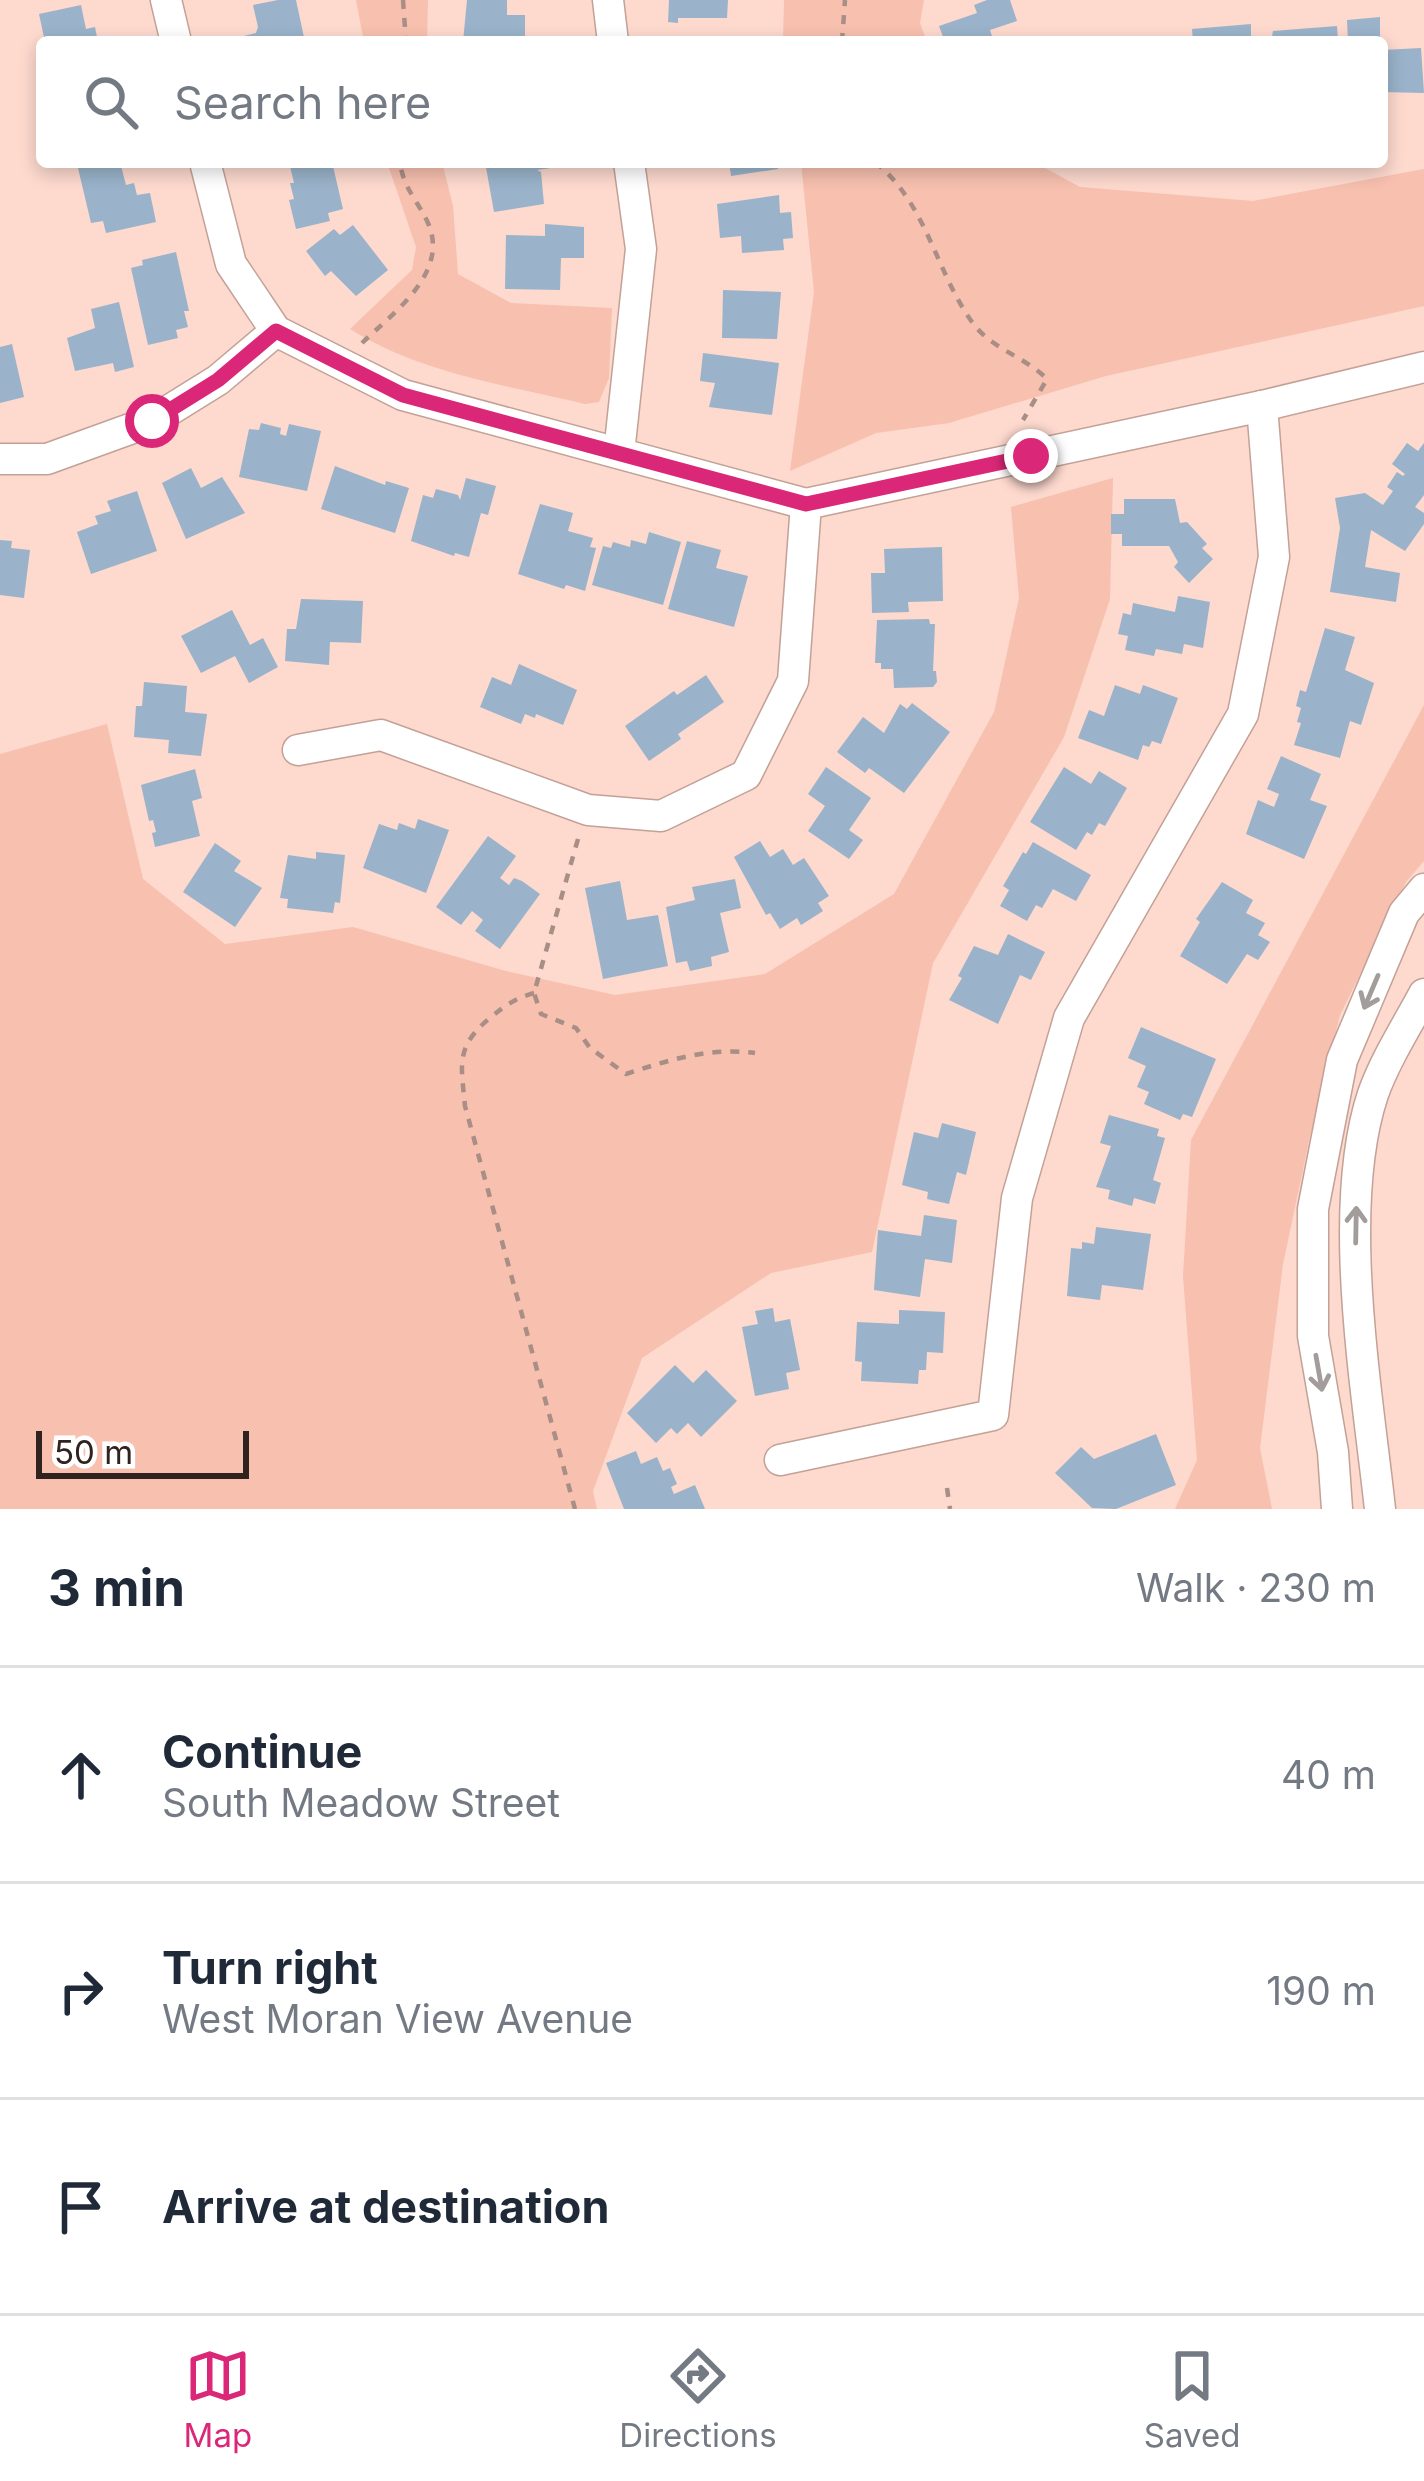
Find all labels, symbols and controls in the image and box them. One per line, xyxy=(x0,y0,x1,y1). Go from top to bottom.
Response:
search box xyxy=(36,36,1388,168)
icon: search xyxy=(78,69,144,135)
text: Search here xyxy=(174,75,431,130)
route start xyxy=(125,394,179,448)
route end xyxy=(1004,429,1058,483)
one-way arrow xyxy=(1359,973,1380,1010)
one-way arrow xyxy=(1345,1206,1368,1245)
one-way arrow xyxy=(1309,1353,1331,1392)
scale bar xyxy=(36,1425,249,1478)
text: 50 m xyxy=(54,1432,133,1472)
text: 3 min xyxy=(48,1557,185,1618)
text: Walk · 230 m xyxy=(1136,1564,1376,1611)
text: Continue xyxy=(162,1724,362,1779)
icon: ahead xyxy=(48,1742,114,1808)
text: 40 m xyxy=(1281,1751,1376,1798)
text: South Meadow Street xyxy=(162,1779,560,1826)
text: Turn right xyxy=(162,1940,378,1995)
icon: right xyxy=(48,1958,114,2024)
text: 190 m xyxy=(1266,1967,1376,2014)
text: West Moran View Avenue xyxy=(162,1995,633,2042)
icon: arrive xyxy=(48,2174,114,2240)
text: Arrive at destination xyxy=(162,2179,609,2234)
tab: Map xyxy=(184,2343,252,2455)
tab: Directions xyxy=(619,2343,777,2455)
tab: Saved xyxy=(1144,2343,1240,2455)

